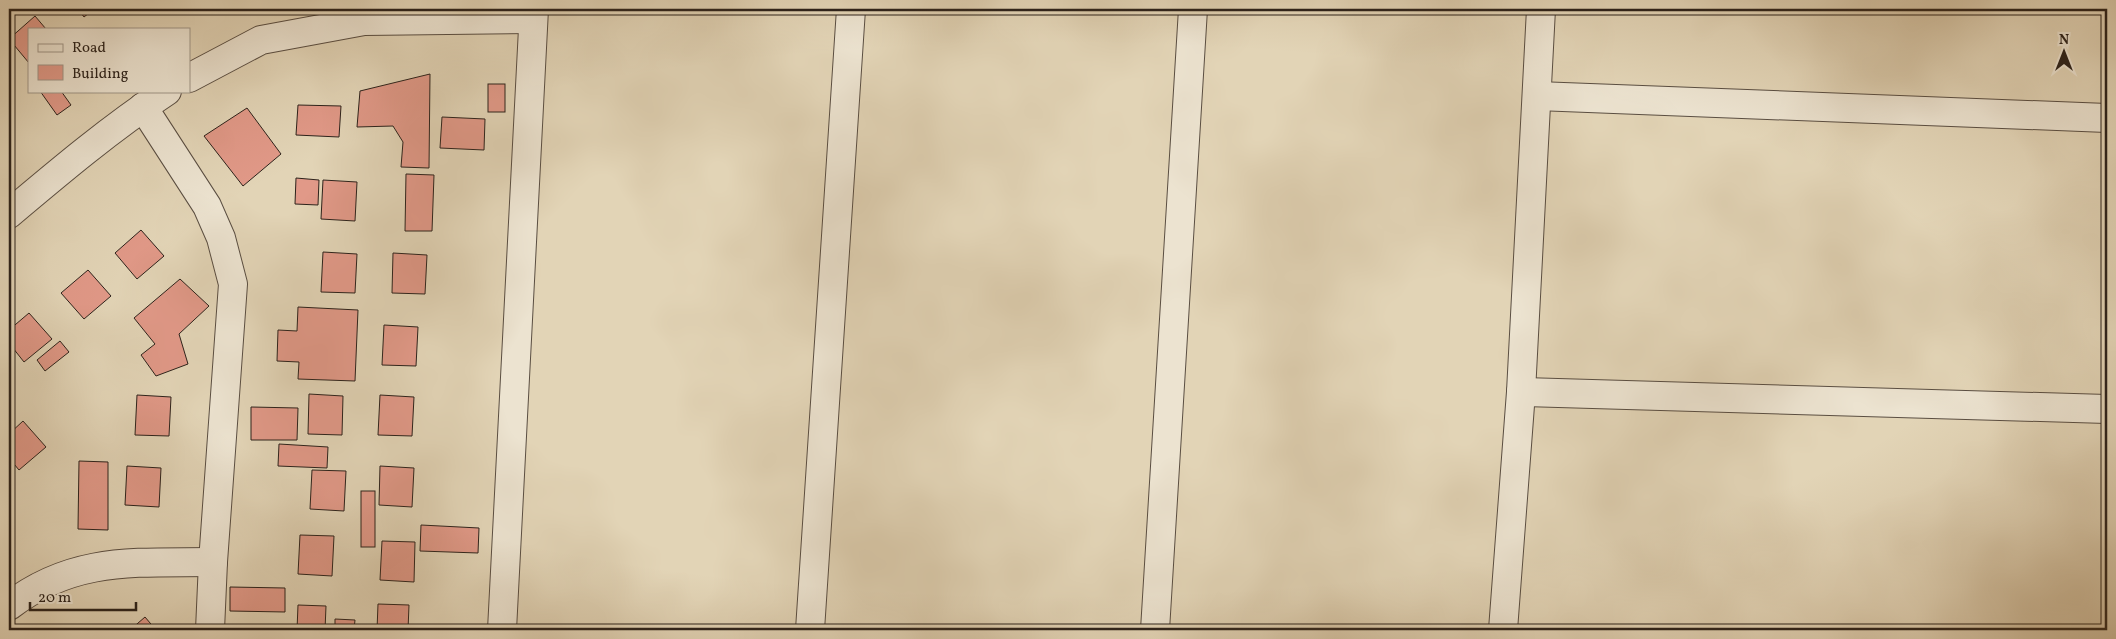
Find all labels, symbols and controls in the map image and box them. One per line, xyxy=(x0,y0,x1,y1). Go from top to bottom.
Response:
legend xyxy=(28,28,190,92)
north arrow xyxy=(2038,28,2088,78)
text: N xyxy=(2059,31,2069,50)
text: Road xyxy=(72,38,106,59)
text: Building xyxy=(72,64,129,85)
scale bar xyxy=(30,579,136,611)
text: 20 m xyxy=(38,588,71,609)

